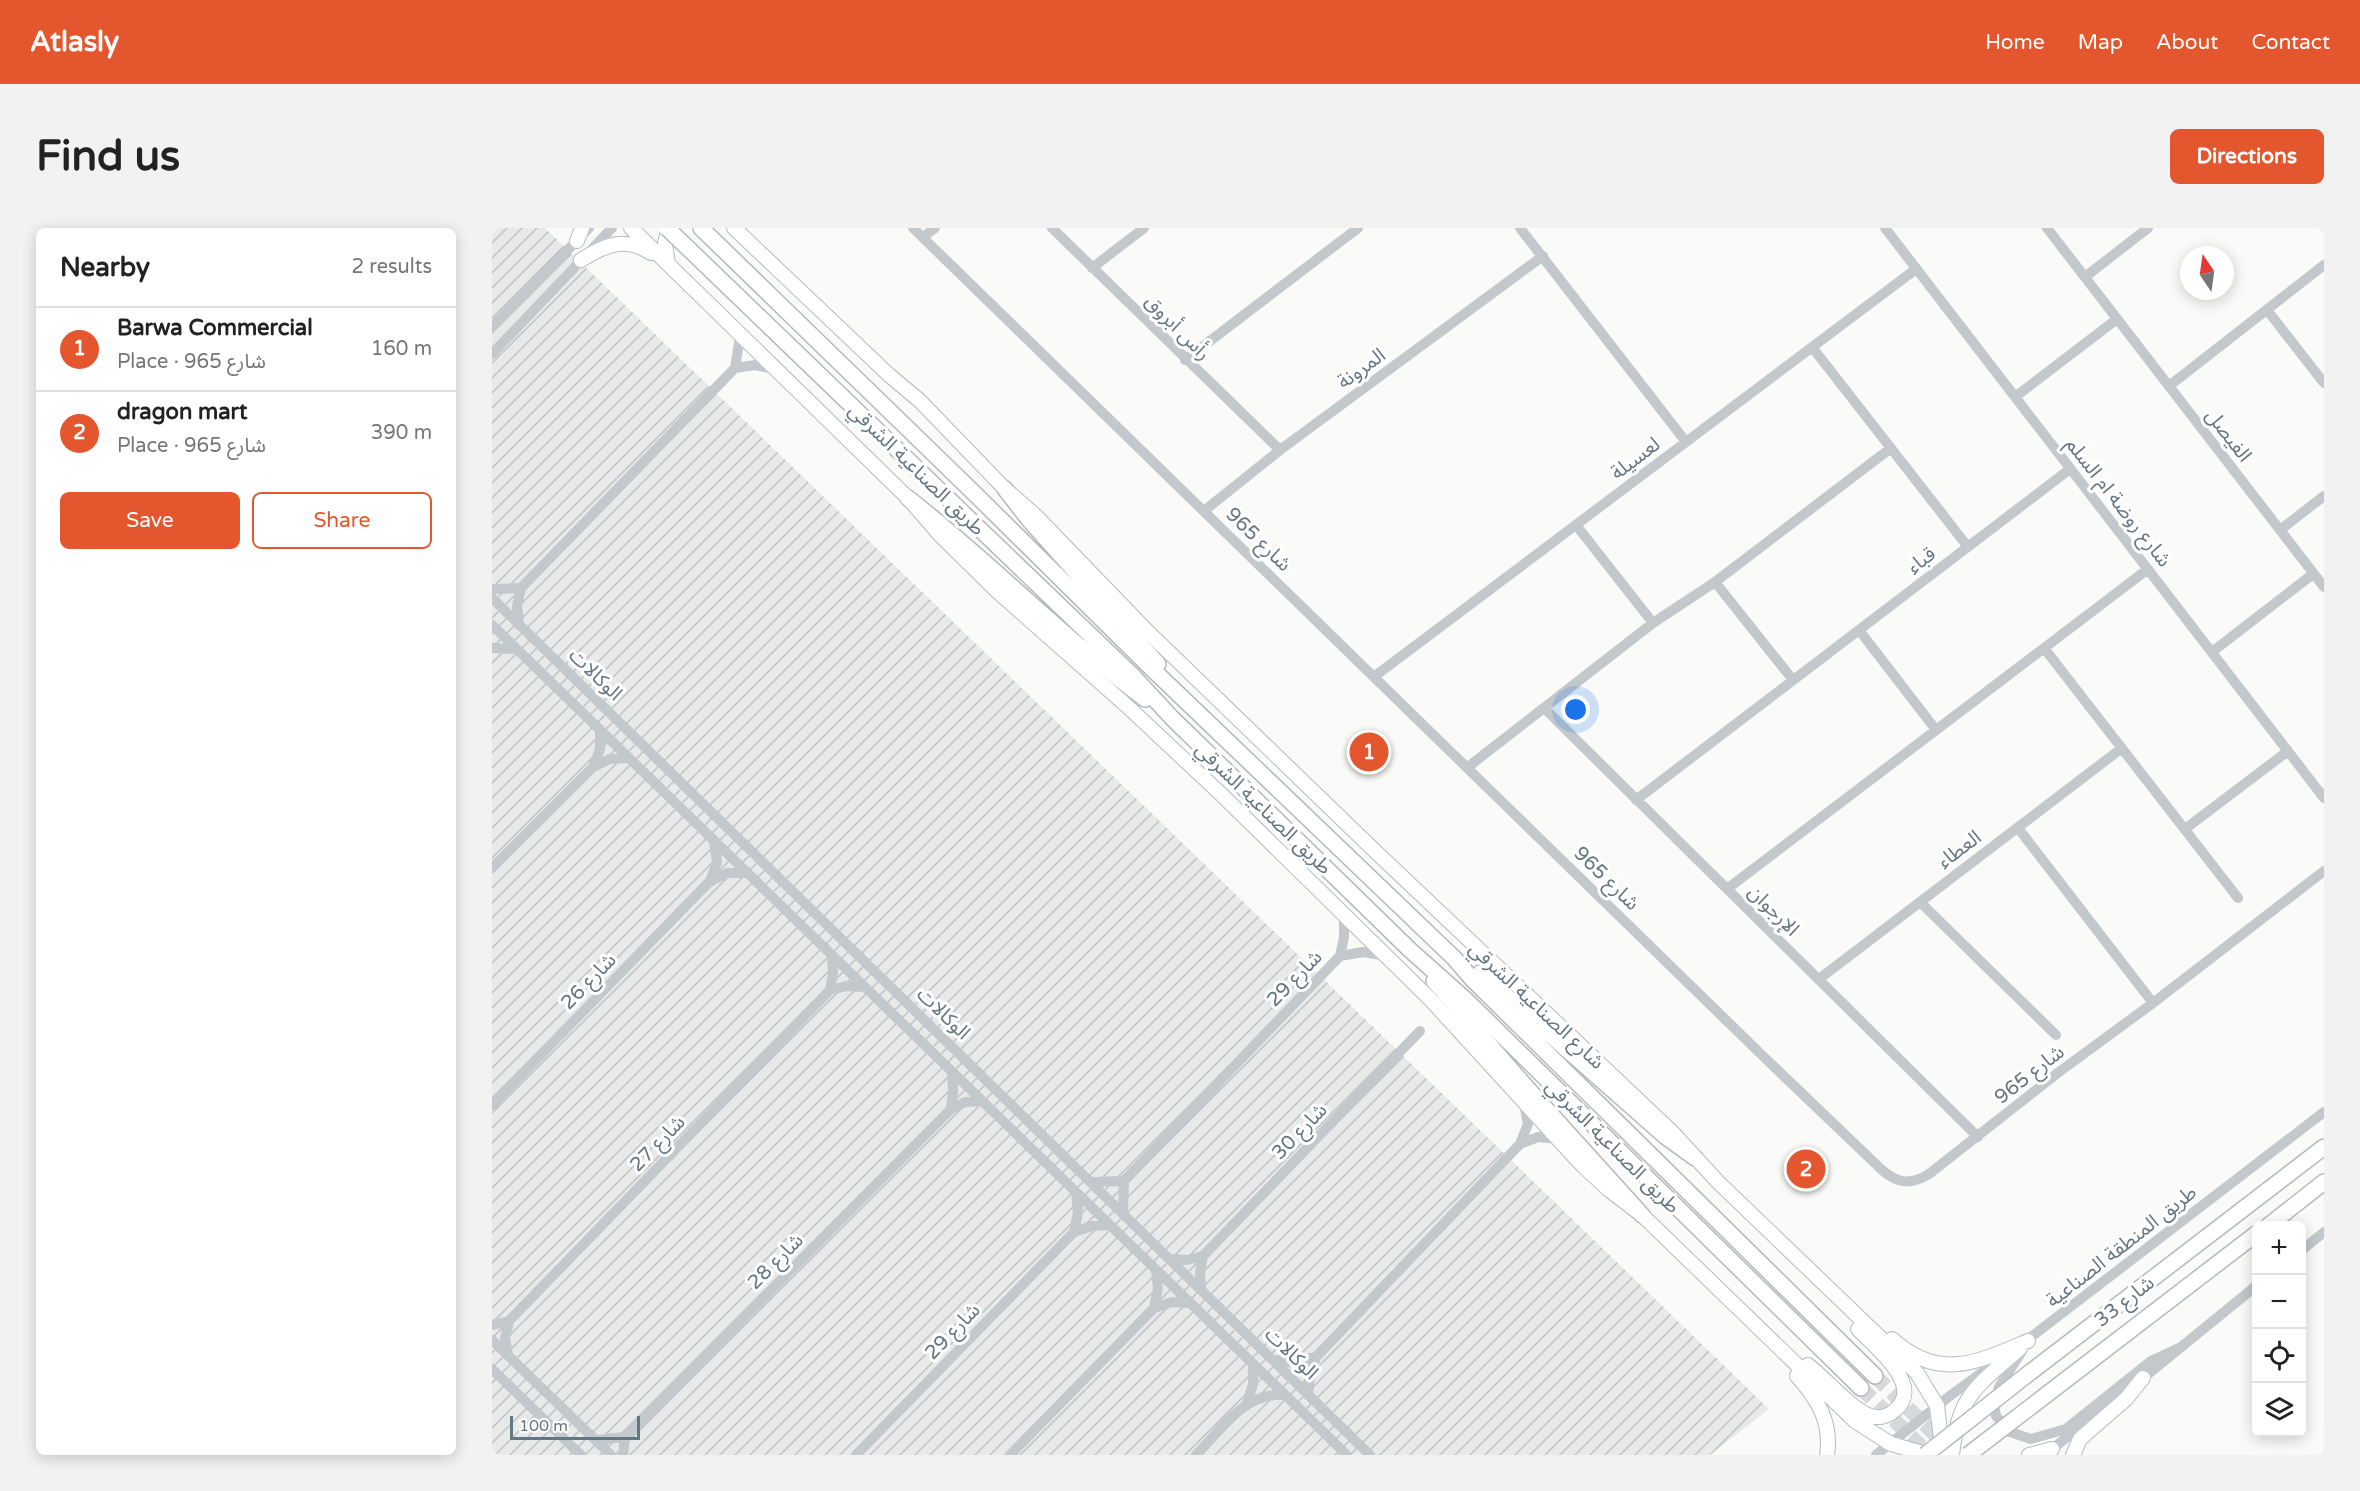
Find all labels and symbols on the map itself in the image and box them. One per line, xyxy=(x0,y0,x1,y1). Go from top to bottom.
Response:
north arrow xyxy=(2180,246,2234,300)
street label: رأس أبروق xyxy=(1139,289,1216,366)
street label: المرونة xyxy=(1333,343,1390,394)
street label: طريق الصناعية الشرقي xyxy=(841,398,989,543)
street label: الفيصل xyxy=(2200,404,2256,467)
street label: لعسيلة xyxy=(1606,432,1665,485)
street label: شارع روضة ام السلم xyxy=(2059,433,2176,573)
street label: شارع 965 xyxy=(1219,503,1296,578)
street label: قباء xyxy=(1902,542,1941,579)
street label: الوكالات xyxy=(564,644,627,706)
your location xyxy=(1561,695,1590,724)
pin: 1 xyxy=(1350,730,1388,774)
street label: طريق الصناعية الشرقي xyxy=(1188,737,1336,882)
street label: العطاء xyxy=(1933,826,1986,874)
street label: شارع 965 xyxy=(1567,842,1644,917)
street label: الإرجوان xyxy=(1743,880,1804,941)
street label: شارع الصناعية الشرقي xyxy=(1462,937,1609,1077)
street label: شارع 29 xyxy=(1262,945,1329,1013)
street label: شارع 26 xyxy=(556,948,623,1016)
street label: الوكالات xyxy=(912,983,975,1045)
street label: شارع 965 xyxy=(1990,1040,2070,1111)
street label: طريق الصناعية الشرقي xyxy=(1538,1075,1684,1221)
street label: شارع 30 xyxy=(1267,1098,1334,1166)
street label: شارع 27 xyxy=(625,1110,692,1178)
pin: 2 xyxy=(1786,1146,1826,1192)
street label: طريق المنطقة الصناعية xyxy=(2042,1181,2202,1313)
street label: شارع 28 xyxy=(743,1229,810,1296)
street label: شارع 33 xyxy=(2090,1271,2161,1334)
street label: شارع 29 xyxy=(920,1298,987,1366)
street label: الوكالات xyxy=(1260,1323,1323,1385)
scale bar xyxy=(510,1413,640,1440)

